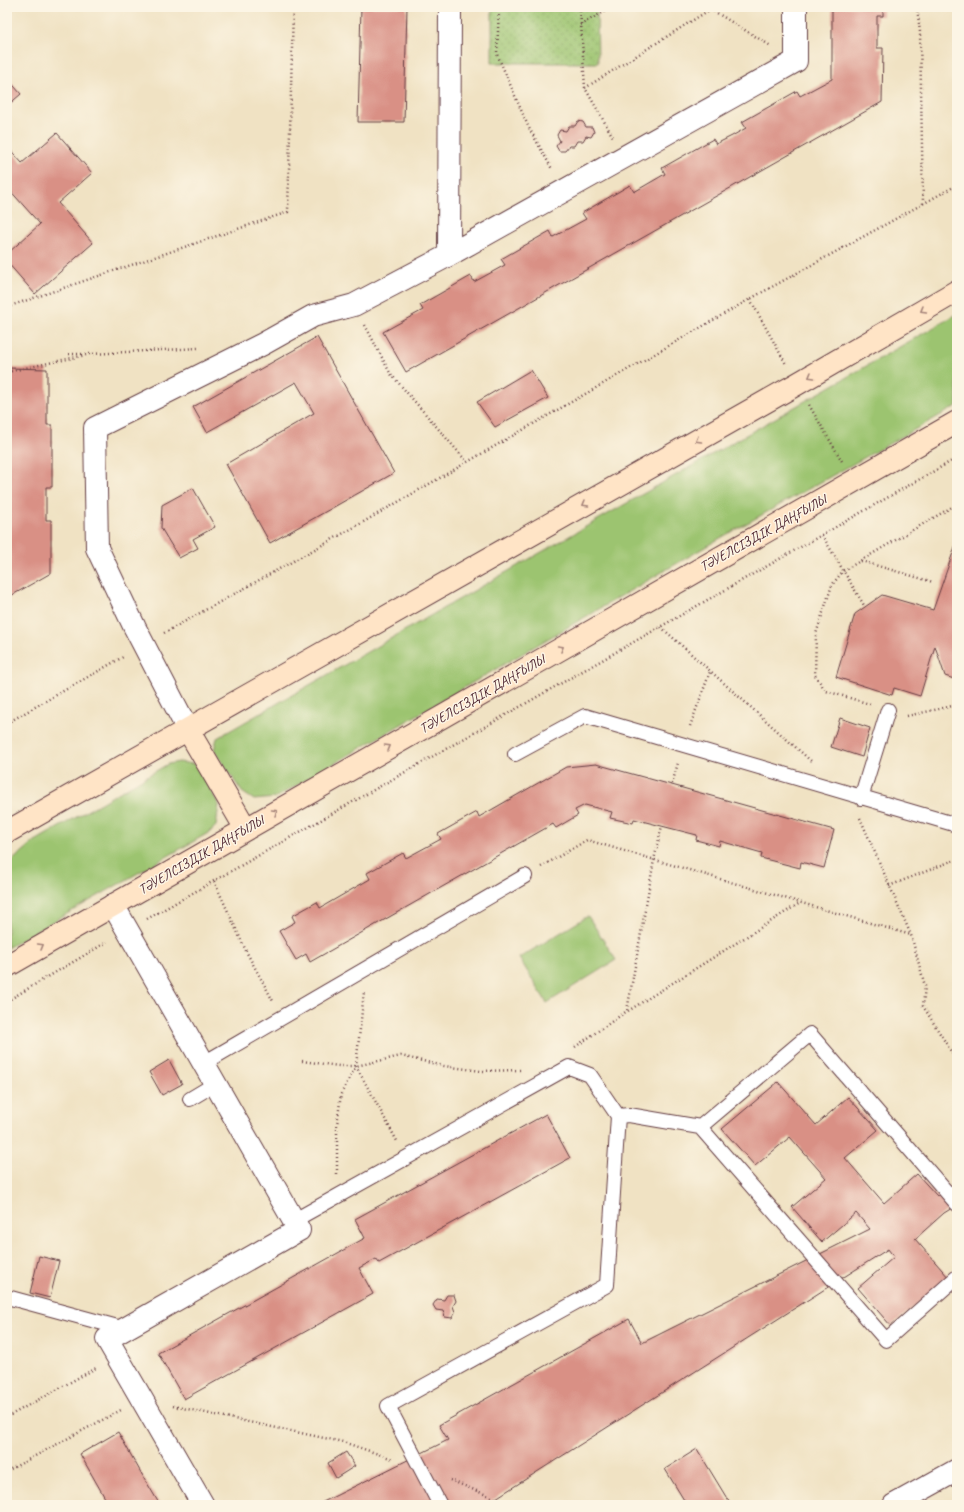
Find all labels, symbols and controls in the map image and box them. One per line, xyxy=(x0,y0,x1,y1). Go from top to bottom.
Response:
one-way arrow xyxy=(920,306,927,313)
one-way arrow xyxy=(808,371,815,378)
one-way arrow xyxy=(695,435,702,442)
street label: ТӘУЕЛСІЗДІК ДАҢҒЫЛЫ xyxy=(697,490,832,575)
one-way arrow xyxy=(582,499,589,507)
one-way arrow xyxy=(557,645,564,652)
street label: ТӘУЕЛСІЗДІК ДАҢҒЫЛЫ xyxy=(416,650,550,737)
one-way arrow xyxy=(384,745,391,752)
one-way arrow xyxy=(271,809,278,816)
street label: ТӘУЕЛСІЗДІК ДАҢҒЫЛЫ xyxy=(135,811,269,898)
one-way arrow xyxy=(37,944,44,951)

